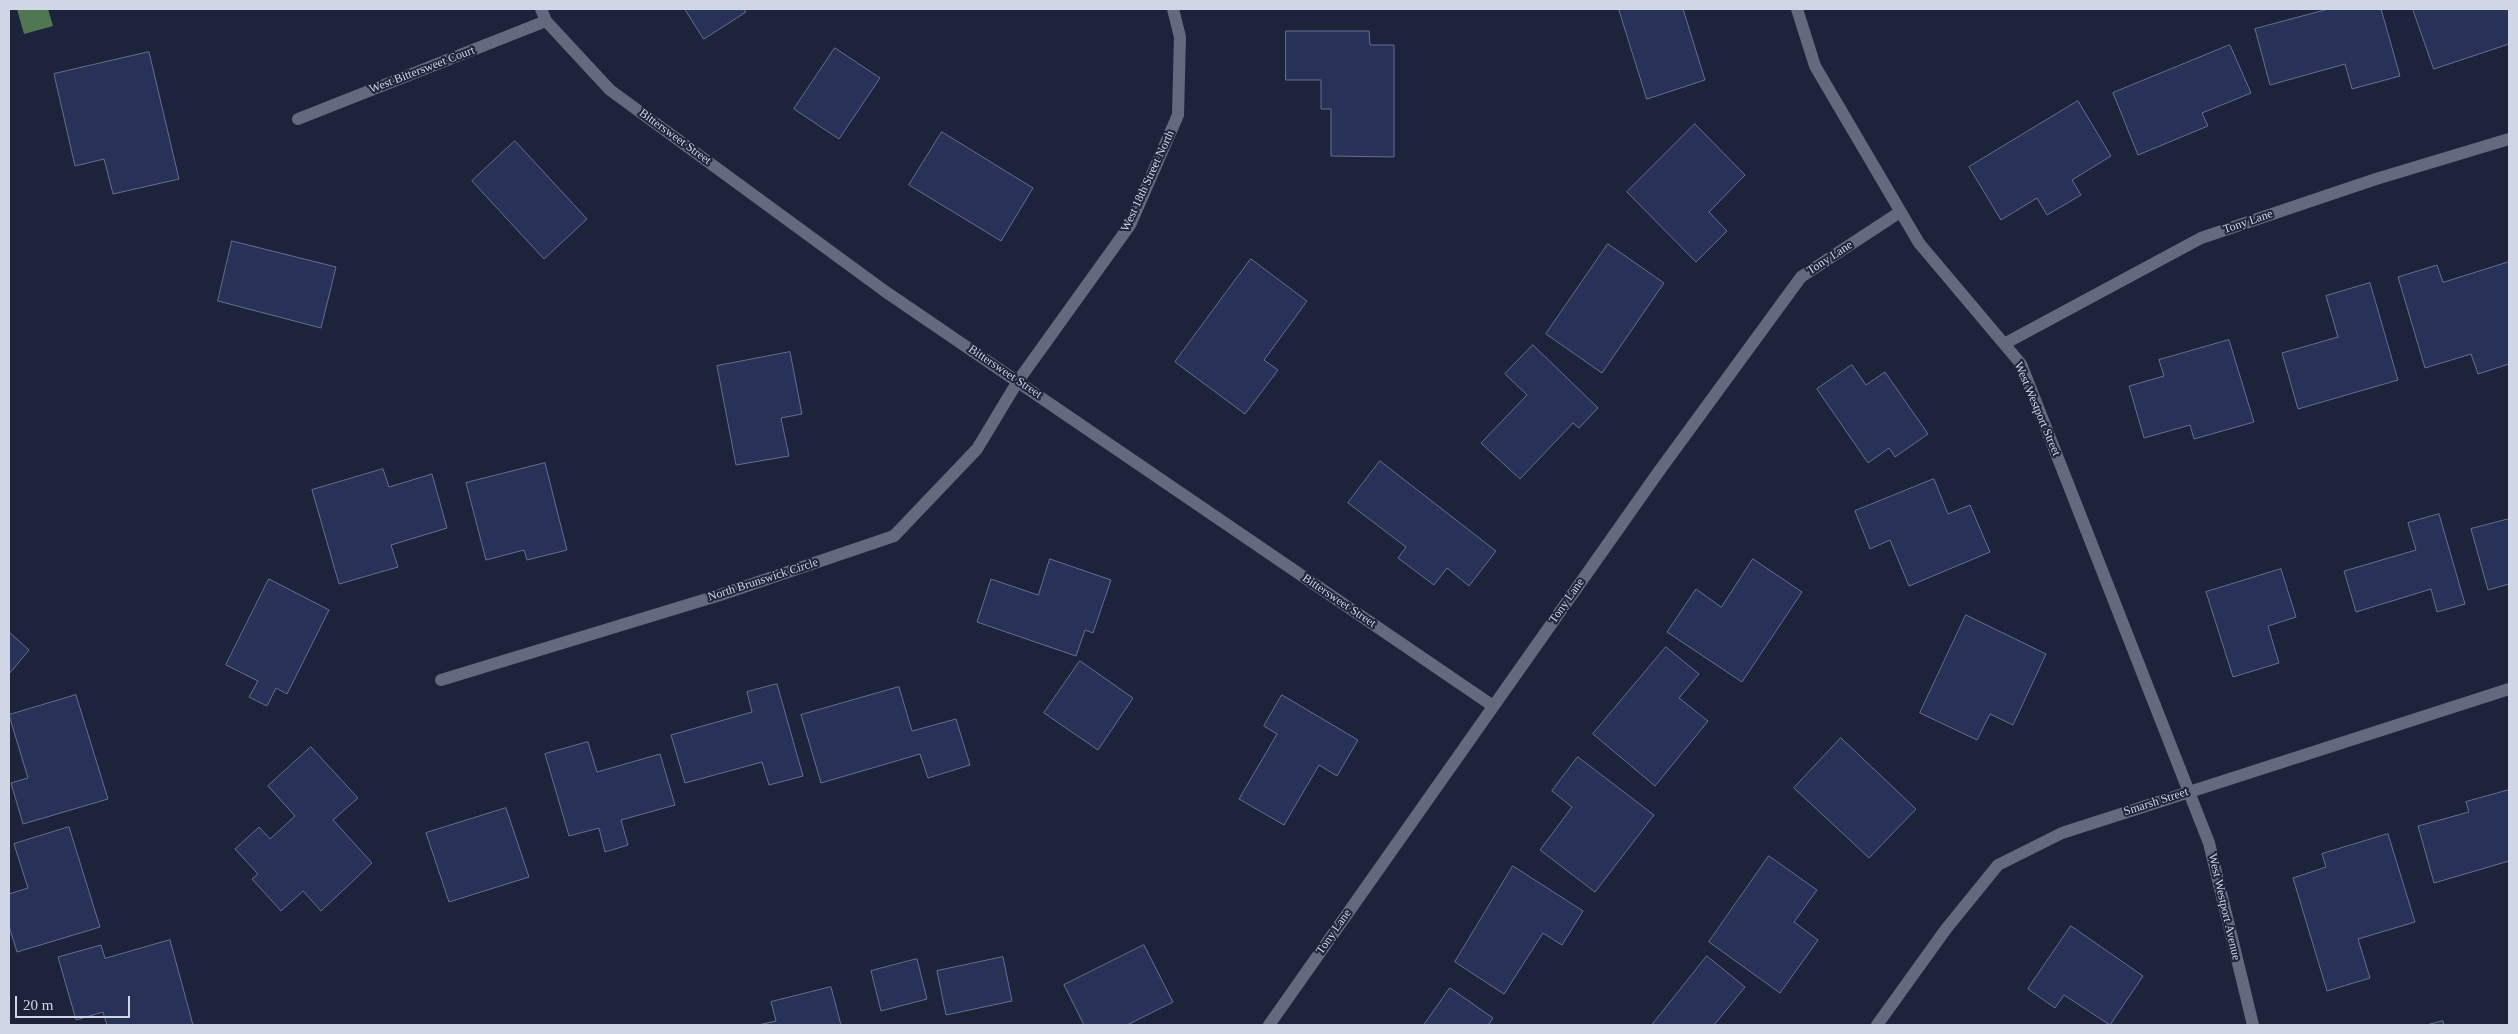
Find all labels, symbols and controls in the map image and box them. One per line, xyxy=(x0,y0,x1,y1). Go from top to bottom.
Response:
street label: West Bittersweet Court xyxy=(367,43,477,97)
street label: Bittersweet Street xyxy=(636,106,714,168)
street label: West 18th Street North xyxy=(1118,128,1178,234)
street label: Tony Lane xyxy=(2221,207,2275,237)
street label: Tony Lane xyxy=(1804,238,1856,278)
street label: Bittersweet Street xyxy=(965,342,1045,402)
street label: West Westport Street xyxy=(2011,360,2063,458)
street label: North Brunswick Circle xyxy=(706,555,820,605)
street label: Bittersweet Street xyxy=(1299,571,1379,631)
street label: Tony Lane xyxy=(1546,576,1588,626)
street label: Smarsh Street xyxy=(2122,785,2190,819)
street label: West Westport Avenue xyxy=(2205,852,2243,962)
street label: Tony Lane xyxy=(1313,907,1355,957)
scale bar xyxy=(18,986,132,1018)
text: 20 m xyxy=(23,997,53,1013)

